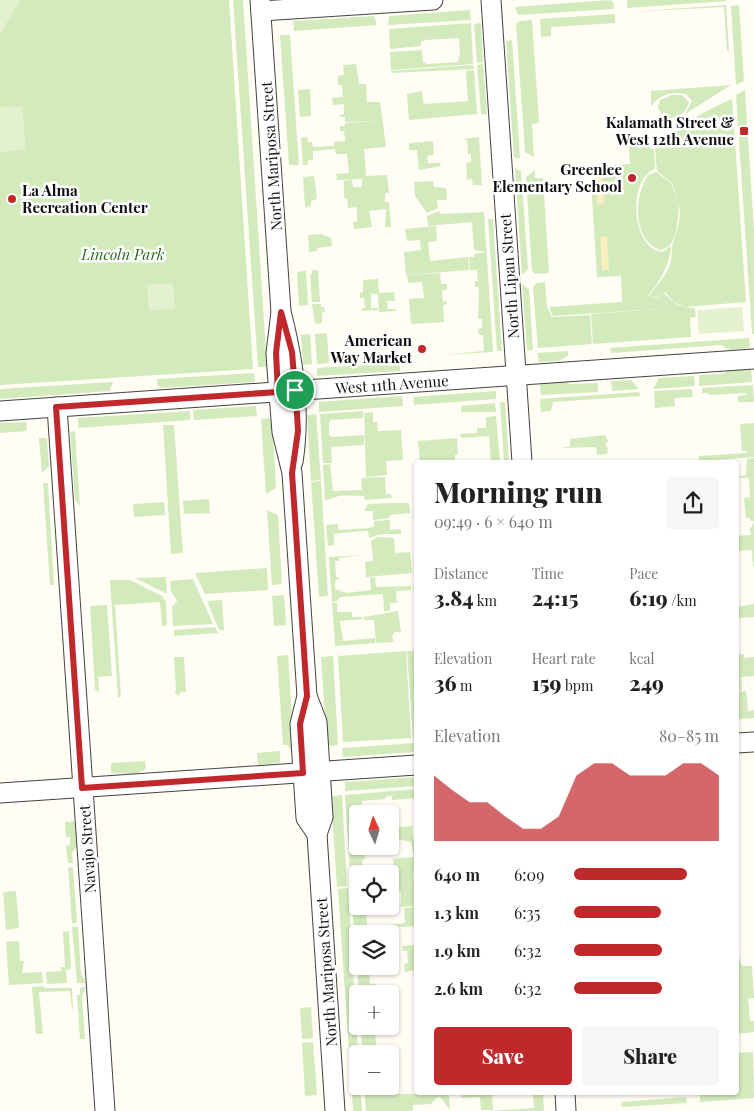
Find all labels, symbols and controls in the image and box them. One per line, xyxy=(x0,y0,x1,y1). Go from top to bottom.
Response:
street label: North Mariposa Street xyxy=(256,80,286,231)
place label: Kalamath Street & West 12th Avenue xyxy=(606,112,735,149)
marker: Kalamath Street & West 12th Avenue xyxy=(738,125,750,137)
place label: Greenlee Elementary School xyxy=(493,159,622,196)
marker: Greenlee Elementary School xyxy=(626,172,638,184)
place label: La Alma Recreation Center xyxy=(22,180,148,217)
marker: La Alma Recreation Center xyxy=(6,193,18,205)
street label: North Lipan Street xyxy=(495,212,523,339)
park label: Lincoln Park xyxy=(80,244,165,264)
place label: American Way Market xyxy=(330,330,413,367)
marker: American Way Market xyxy=(416,343,428,355)
pin xyxy=(274,369,316,411)
street label: West 11th Avenue xyxy=(334,370,449,398)
icon: arrive xyxy=(281,376,309,404)
text: Morning run xyxy=(434,473,603,510)
button: share xyxy=(667,477,719,529)
text: 09:49 · 6 × 640 m xyxy=(434,511,553,532)
text: Distance xyxy=(434,564,489,583)
text: Time xyxy=(532,564,564,583)
text: Pace xyxy=(629,564,658,583)
text: 3.84 xyxy=(434,583,474,611)
text: 24:15 xyxy=(532,583,578,611)
text: 6:19 xyxy=(629,583,668,611)
text: km xyxy=(474,591,497,610)
text: /km xyxy=(668,591,697,610)
text: Elevation xyxy=(434,649,492,668)
text: Heart rate xyxy=(532,649,596,668)
text: kcal xyxy=(629,649,654,668)
text: 36 xyxy=(434,668,457,696)
text: 159 xyxy=(532,668,561,696)
text: 249 xyxy=(629,668,664,696)
text: m xyxy=(457,676,473,695)
text: bpm xyxy=(561,676,593,695)
text: Elevation xyxy=(434,725,501,746)
text: 80–85 m xyxy=(659,725,719,746)
street label: Navajo Street xyxy=(74,803,100,894)
north arrow xyxy=(349,805,399,855)
map controls xyxy=(349,805,399,1095)
text: 640 m xyxy=(434,864,480,885)
text: 6:09 xyxy=(514,864,544,885)
button: locate xyxy=(349,865,399,915)
street label: North Mariposa Street xyxy=(311,896,341,1047)
text: 1.3 km xyxy=(434,902,479,923)
text: 6:35 xyxy=(514,902,540,923)
button: layers xyxy=(349,925,399,975)
text: 1.9 km xyxy=(434,940,481,961)
text: 6:32 xyxy=(514,940,541,961)
text: 2.6 km xyxy=(434,978,483,999)
text: 6:32 xyxy=(514,978,541,999)
button: + xyxy=(349,985,399,1035)
button: Save xyxy=(434,1027,572,1085)
button: Share xyxy=(582,1027,719,1085)
button: − xyxy=(349,1045,399,1095)

